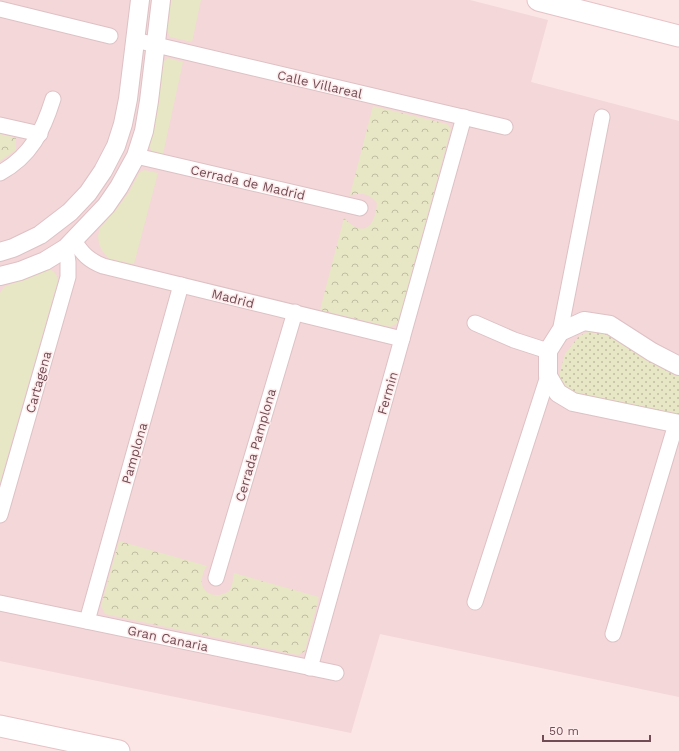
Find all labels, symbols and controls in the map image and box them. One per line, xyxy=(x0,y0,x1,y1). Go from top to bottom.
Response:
street label: Calle Villareal xyxy=(276,67,364,102)
street label: Cerrada de Madrid xyxy=(189,162,307,203)
street label: Madrid xyxy=(210,286,256,311)
street label: Cartagena xyxy=(22,349,55,415)
street label: Fermin xyxy=(374,370,401,416)
street label: Cerrada Pamplona xyxy=(232,386,279,503)
street label: Pamplona xyxy=(119,420,151,485)
street label: Gran Canaria xyxy=(126,623,210,654)
scale bar xyxy=(543,717,650,743)
text: 50 m xyxy=(549,724,579,738)

